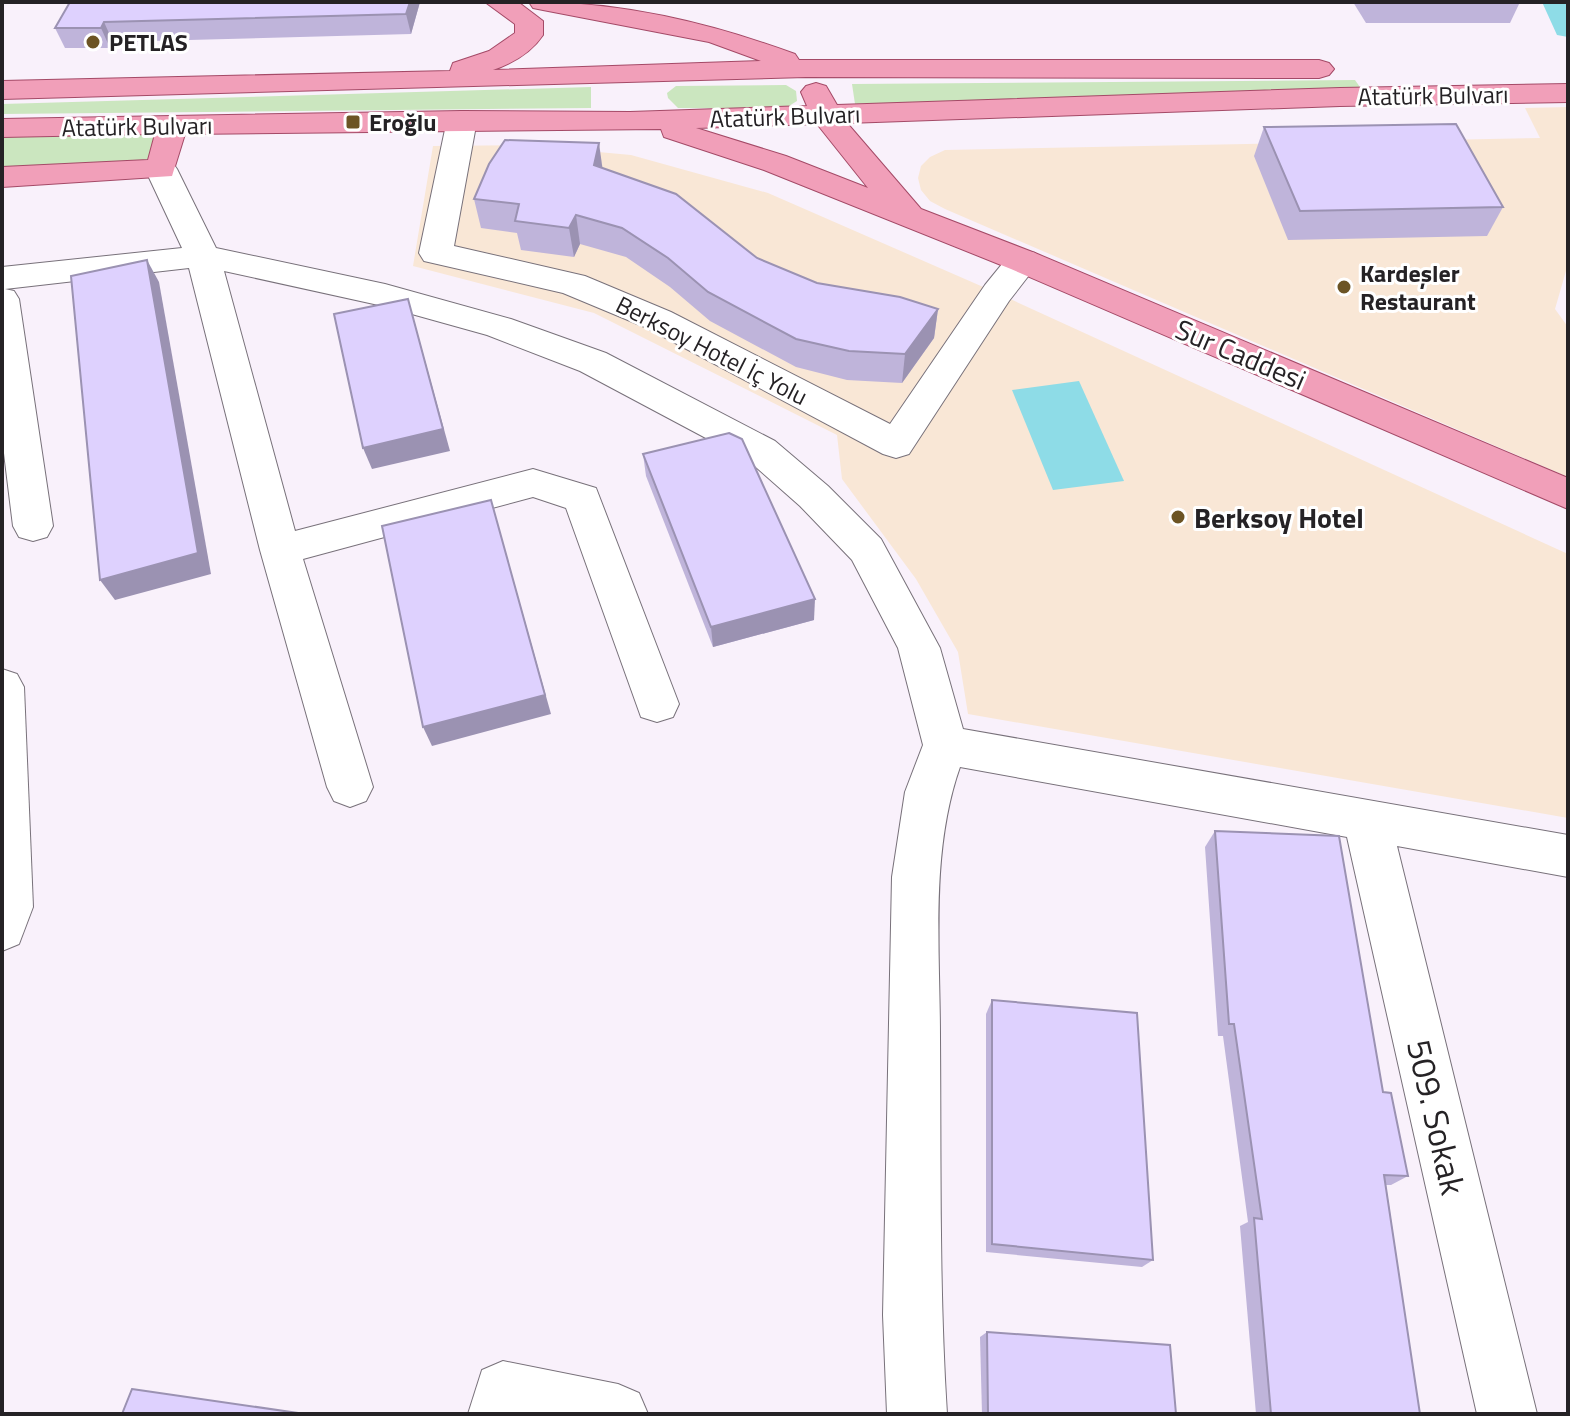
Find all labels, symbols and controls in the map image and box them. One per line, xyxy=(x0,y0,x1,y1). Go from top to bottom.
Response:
place label: PETLAS xyxy=(109,24,188,60)
marker: PETLAS xyxy=(84,33,102,51)
street label: Atatürk Bulvarı xyxy=(1357,76,1509,114)
street label: Atatürk Bulvarı xyxy=(709,95,861,137)
place label: Eroğlu xyxy=(369,104,437,140)
street label: Atatürk Bulvarı xyxy=(61,107,213,145)
marker: Eroğlu xyxy=(344,113,362,131)
place label: Kardeşler Restaurant xyxy=(1360,255,1476,319)
marker: Kardeşler Restaurant xyxy=(1335,278,1353,296)
street label: Berksoy Hotel İç Yolu xyxy=(610,286,814,414)
street label: Sur Caddesi xyxy=(1169,307,1313,401)
place label: Berksoy Hotel xyxy=(1194,496,1364,539)
marker: Berksoy Hotel xyxy=(1169,508,1187,526)
street label: 509. Sokak xyxy=(1394,1034,1480,1200)

